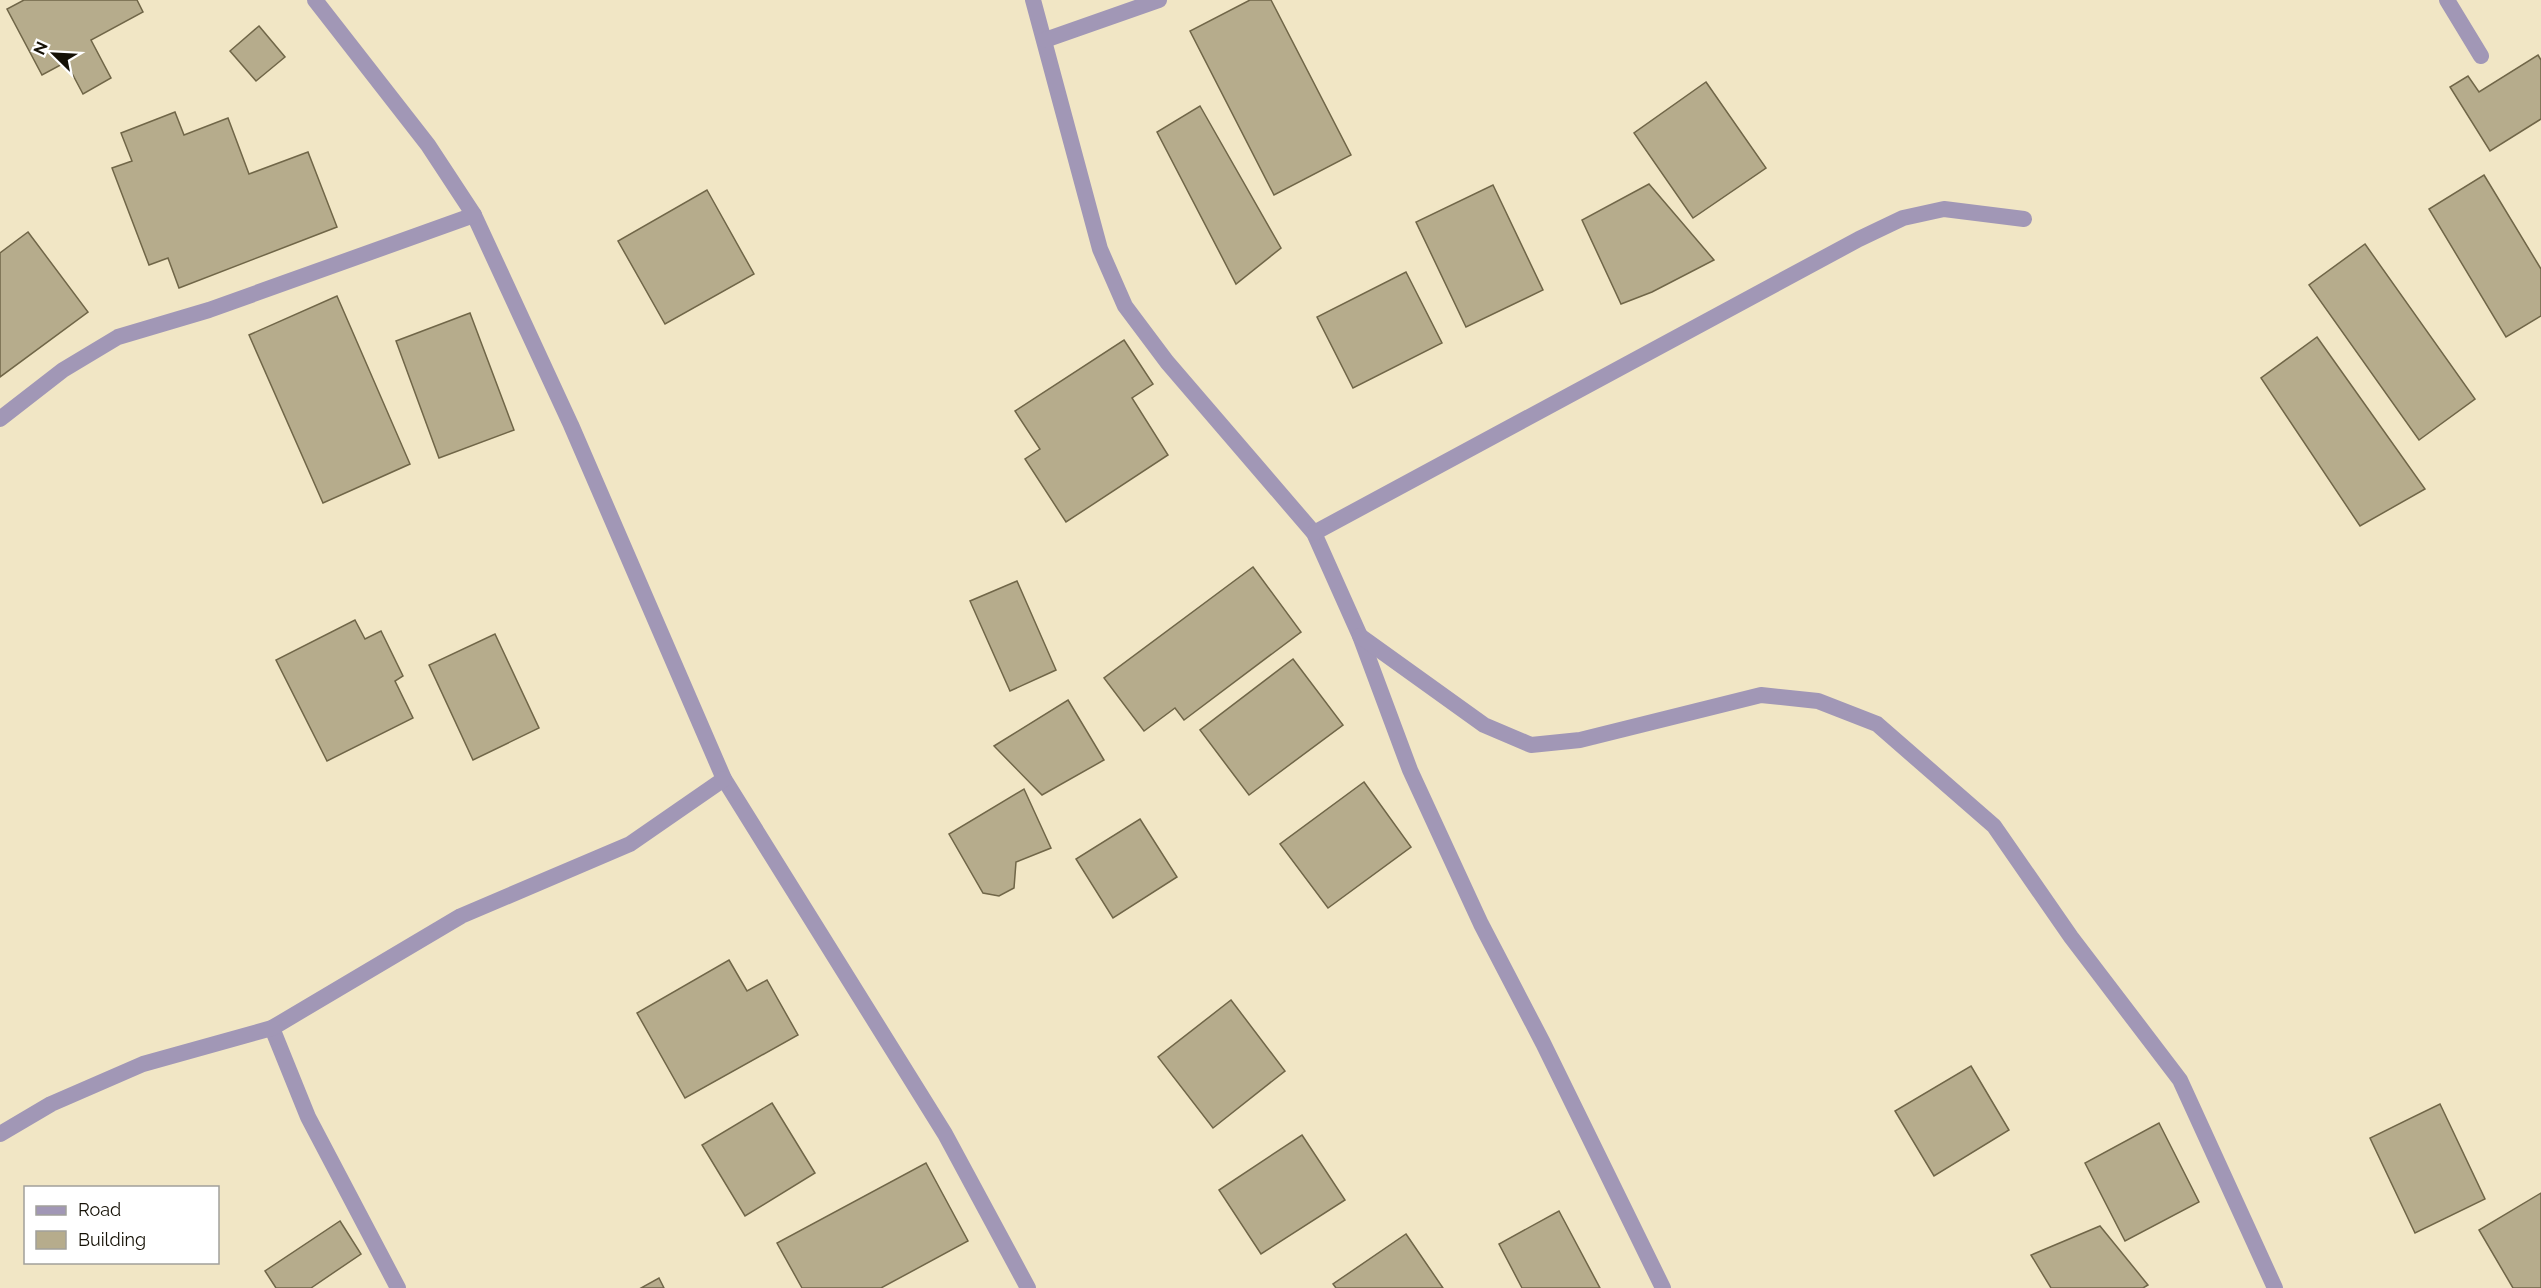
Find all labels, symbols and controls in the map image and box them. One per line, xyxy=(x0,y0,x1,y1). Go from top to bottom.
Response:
north arrow xyxy=(24,24,84,84)
text: N xyxy=(30,39,52,58)
legend xyxy=(24,1186,219,1264)
text: Road xyxy=(78,1199,121,1220)
text: Building xyxy=(78,1229,146,1250)

